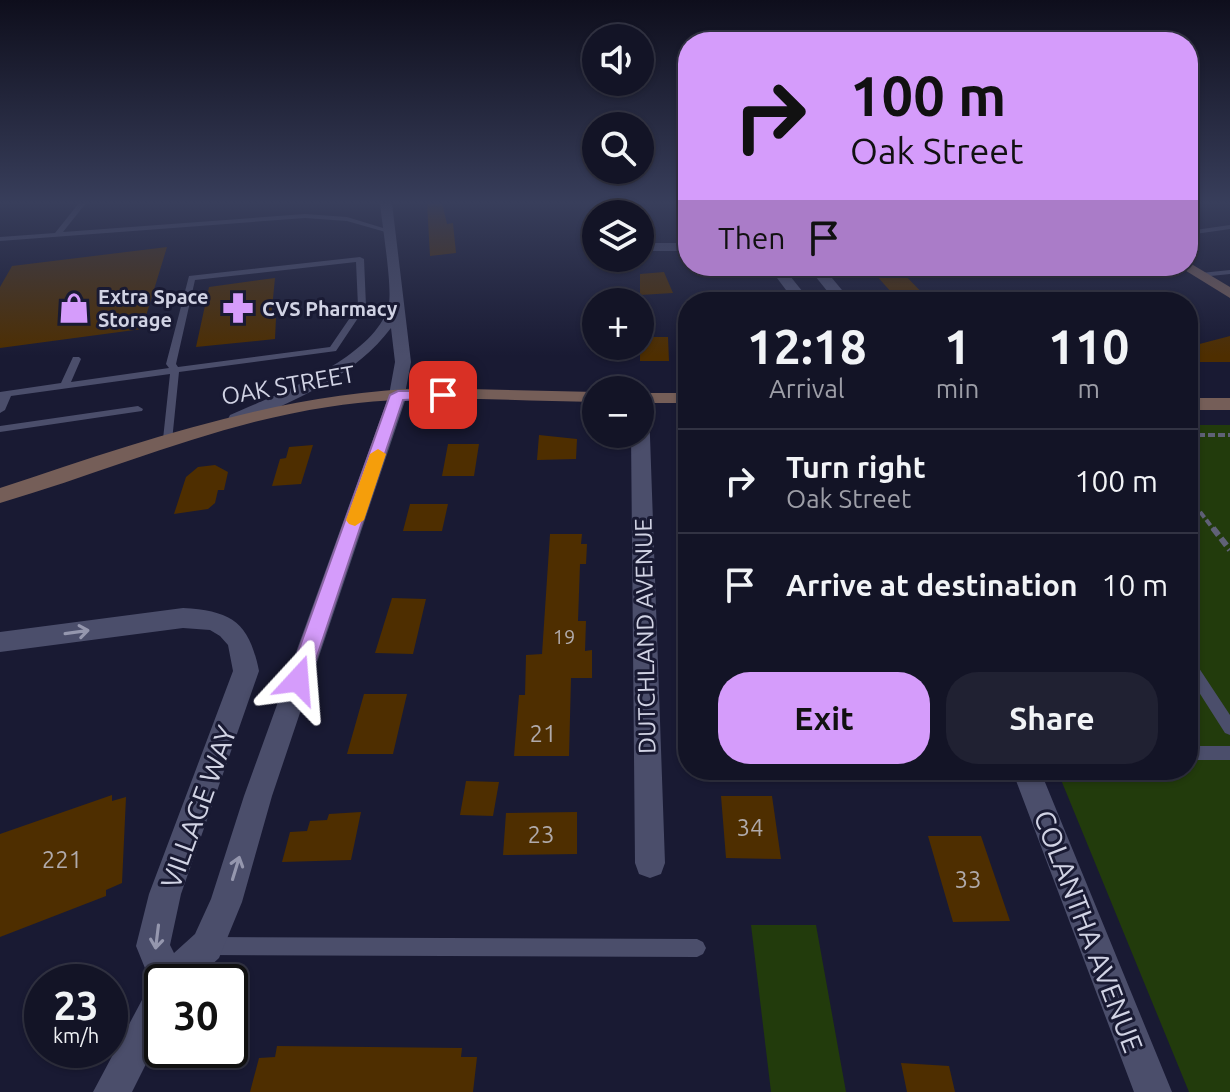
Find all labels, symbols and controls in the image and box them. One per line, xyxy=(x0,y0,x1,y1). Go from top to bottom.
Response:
map controls xyxy=(582,24,654,448)
button: sound xyxy=(582,24,654,96)
icon: right xyxy=(718,64,822,168)
text: 100 m xyxy=(850,64,1006,127)
button: search xyxy=(582,112,654,184)
text: Oak Street xyxy=(850,130,1023,171)
button: layers xyxy=(582,200,654,272)
icon: arrive xyxy=(802,216,846,260)
text: Then xyxy=(718,221,786,255)
place label: Extra Space Storage xyxy=(98,285,209,331)
button: + xyxy=(582,288,654,360)
shop icon: Extra Space Storage xyxy=(57,291,91,325)
pharmacy icon: CVS Pharmacy xyxy=(221,291,255,325)
place label: CVS Pharmacy xyxy=(262,297,398,320)
text: 12:18 xyxy=(747,319,867,373)
text: 1 xyxy=(944,319,971,373)
text: 110 xyxy=(1048,319,1129,373)
street label: OAK STREET xyxy=(219,360,357,410)
pin xyxy=(409,361,477,429)
icon: arrive xyxy=(421,373,465,417)
text: Arrival xyxy=(769,374,845,403)
text: min xyxy=(936,374,979,403)
text: m xyxy=(1077,374,1100,403)
button: − xyxy=(582,376,654,448)
text: Turn right xyxy=(786,450,926,484)
icon: right xyxy=(718,459,762,503)
text: 100 m xyxy=(1074,464,1158,498)
text: Oak Street xyxy=(786,484,911,513)
street label: DUTCHLAND AVENUE xyxy=(629,518,661,754)
icon: arrive xyxy=(718,563,762,607)
text: Arrive at destination xyxy=(786,568,1078,602)
text: 10 m xyxy=(1102,568,1168,602)
one-way arrow xyxy=(64,624,89,639)
house number: 19 xyxy=(553,625,575,648)
position arrow xyxy=(256,638,340,722)
button: Exit xyxy=(718,672,930,764)
button: Share xyxy=(946,672,1158,764)
house number: 21 xyxy=(529,720,557,747)
street label: VILLAGE WAY xyxy=(154,721,242,893)
street label: COLANTHA AVENUE xyxy=(1029,806,1149,1056)
house number: 34 xyxy=(736,814,764,841)
house number: 23 xyxy=(527,821,555,848)
house number: 221 xyxy=(42,846,82,873)
one-way arrow xyxy=(229,855,244,881)
house number: 33 xyxy=(954,866,982,893)
one-way arrow xyxy=(149,923,164,949)
speed limit sign: 30 xyxy=(144,964,248,1068)
text: 23 xyxy=(53,983,99,1028)
text: km/h xyxy=(53,1024,99,1047)

